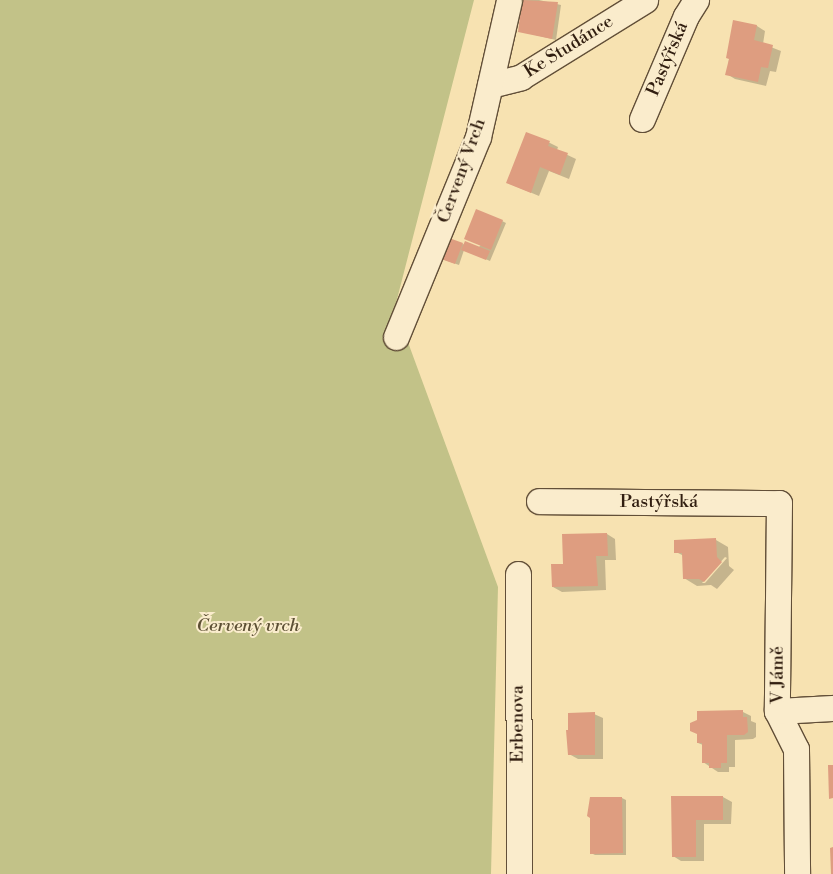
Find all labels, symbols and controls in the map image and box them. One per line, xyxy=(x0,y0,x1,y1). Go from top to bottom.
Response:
street label: Ke Studánce xyxy=(520,11,618,83)
street label: Pastýřská xyxy=(643,19,693,99)
street label: Červený Vrch xyxy=(433,116,491,226)
street label: Pastýřská xyxy=(620,491,698,513)
park label: Červený vrch xyxy=(196,615,300,637)
street label: V Jámě xyxy=(767,646,789,704)
street label: Erbenova xyxy=(507,685,529,763)

